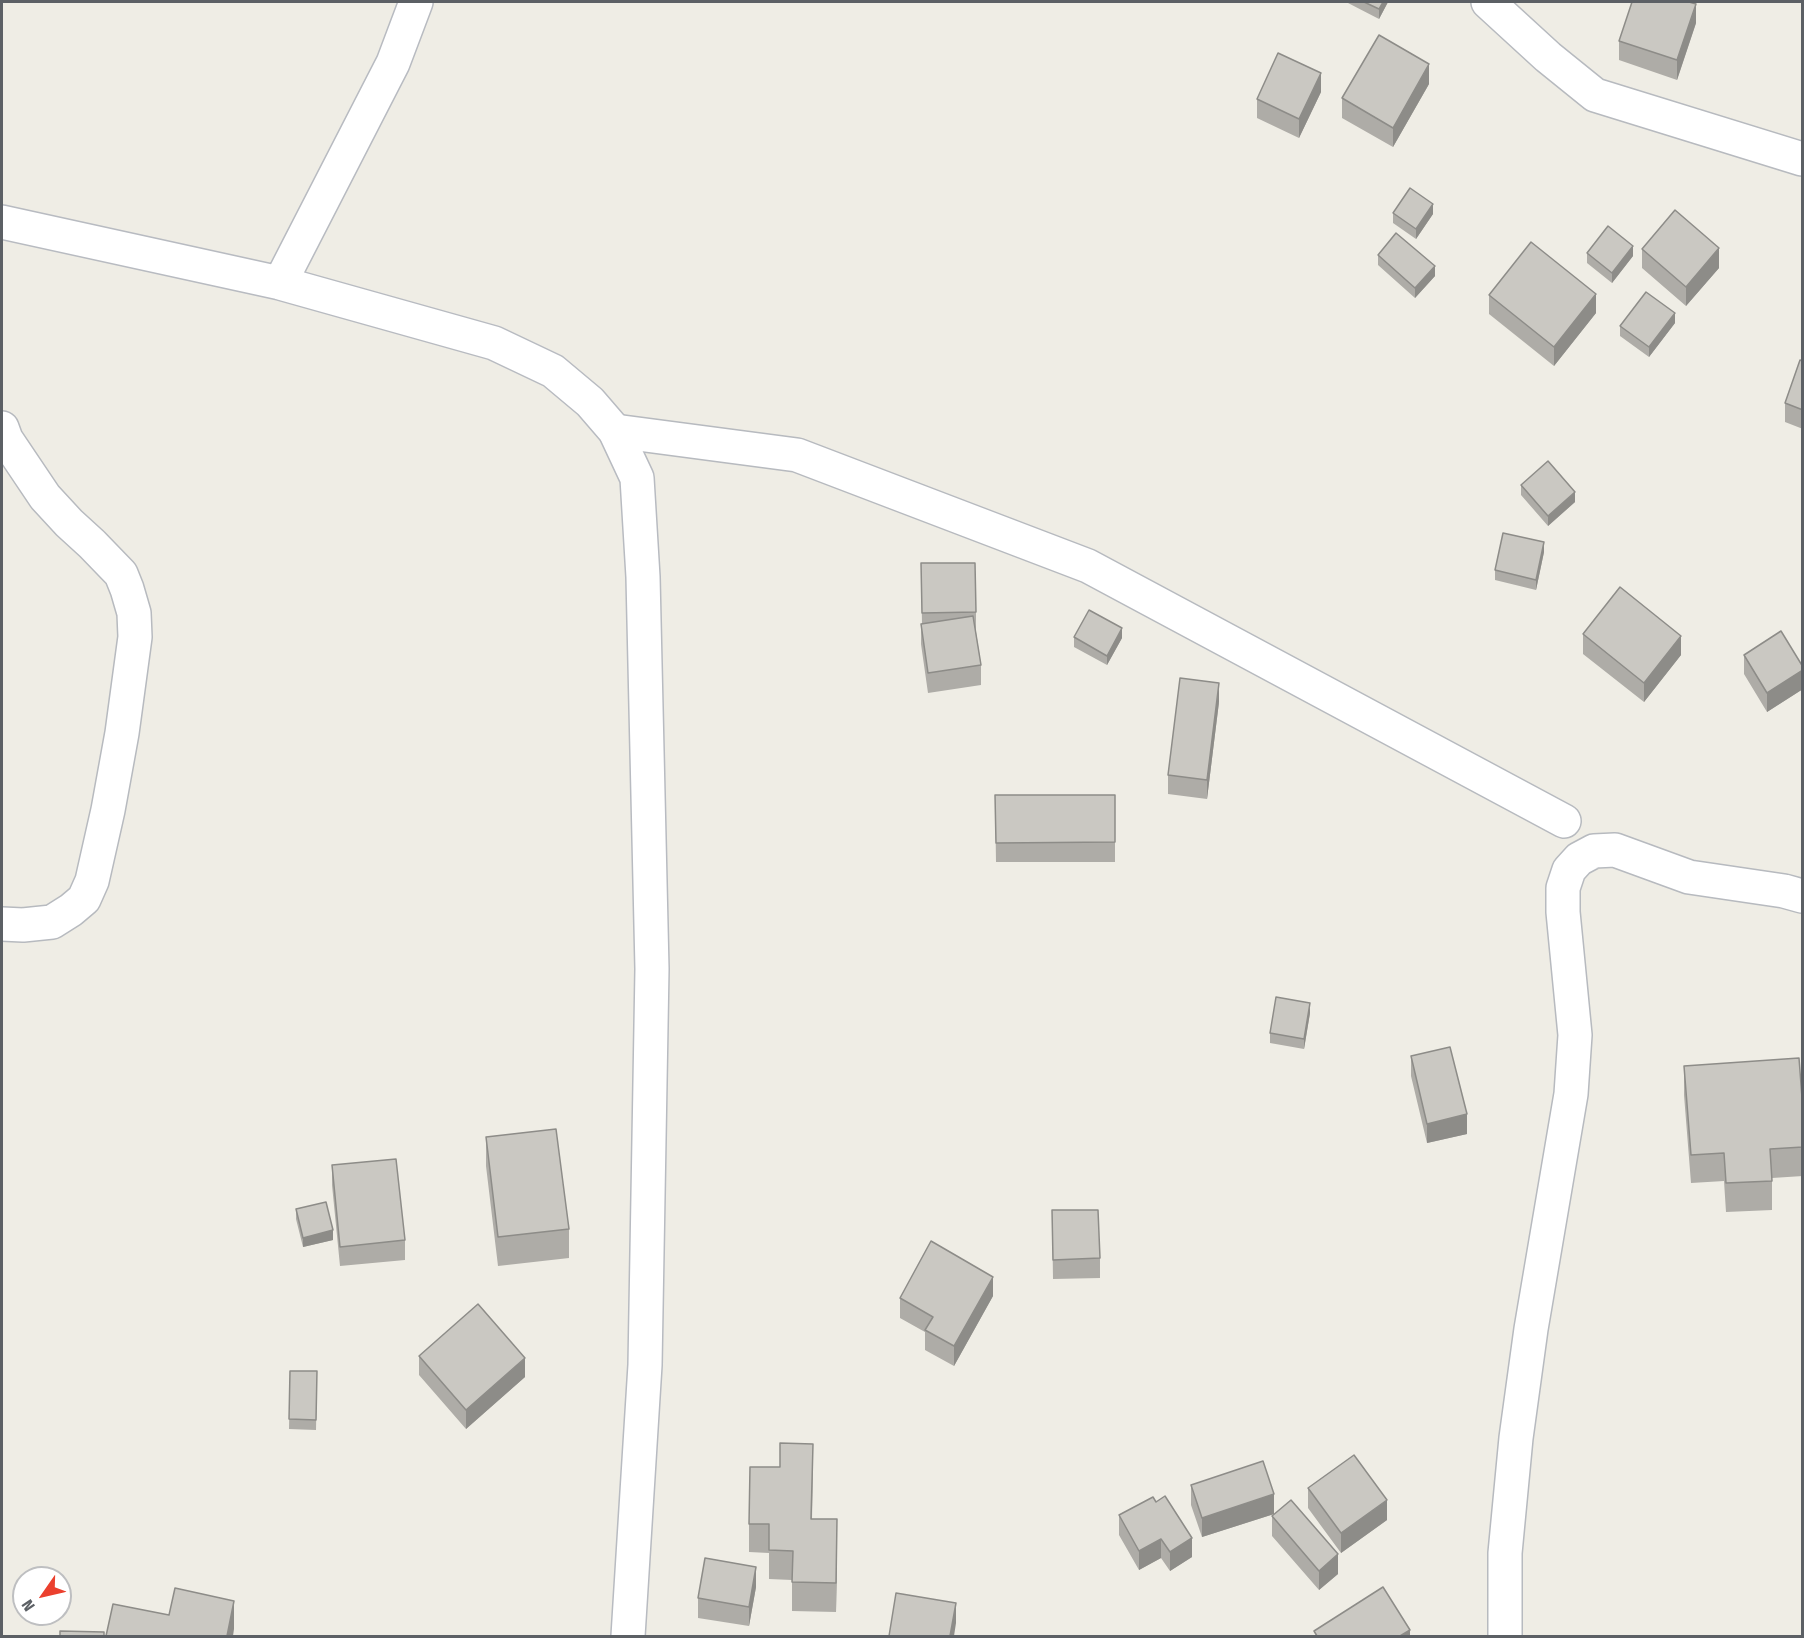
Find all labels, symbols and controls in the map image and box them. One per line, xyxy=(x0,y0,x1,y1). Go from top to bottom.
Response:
north arrow xyxy=(12,1566,72,1626)
text: N xyxy=(18,1596,39,1615)

